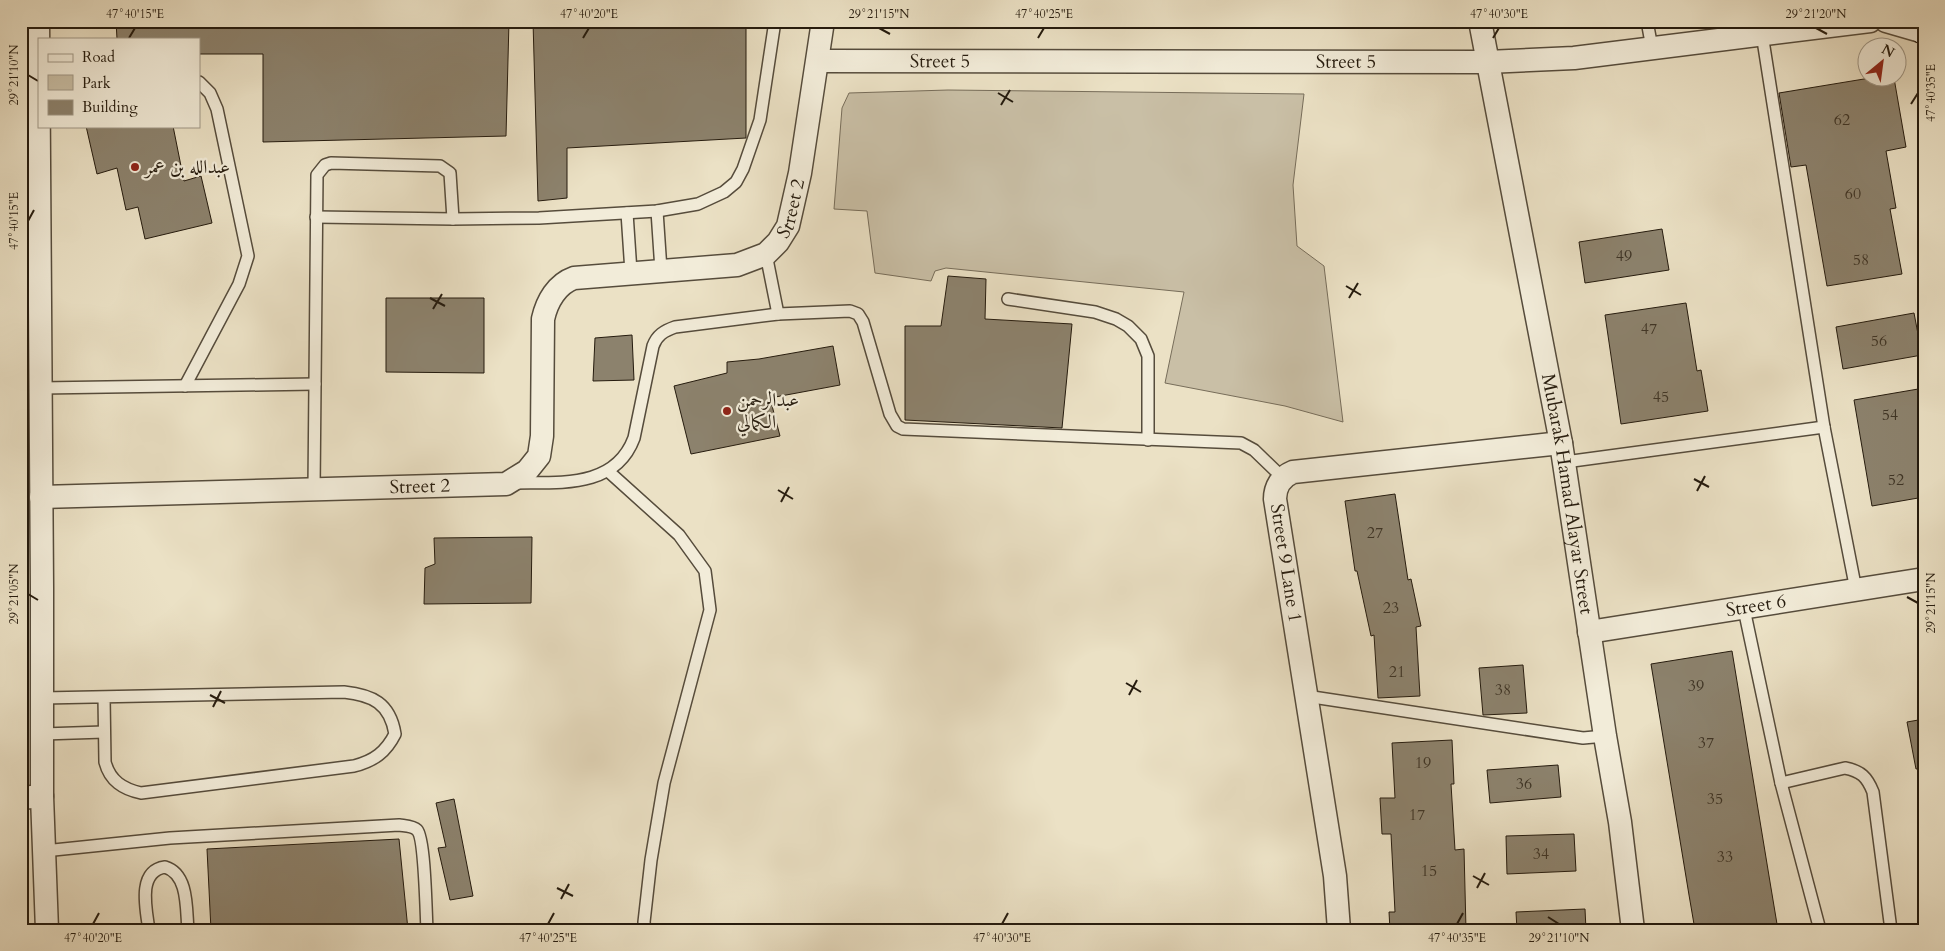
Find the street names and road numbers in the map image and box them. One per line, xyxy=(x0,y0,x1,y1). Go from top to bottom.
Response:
street label: Street 5 xyxy=(910,48,970,74)
street label: Street 5 xyxy=(1316,49,1376,75)
street label: Street 2 xyxy=(770,176,811,244)
street label: Mubarak Hamad Alayar Street xyxy=(1535,371,1600,616)
street label: Street 2 xyxy=(389,473,451,500)
street label: Street 9 Lane 1 xyxy=(1264,502,1308,624)
street label: Street 6 xyxy=(1724,588,1788,623)

